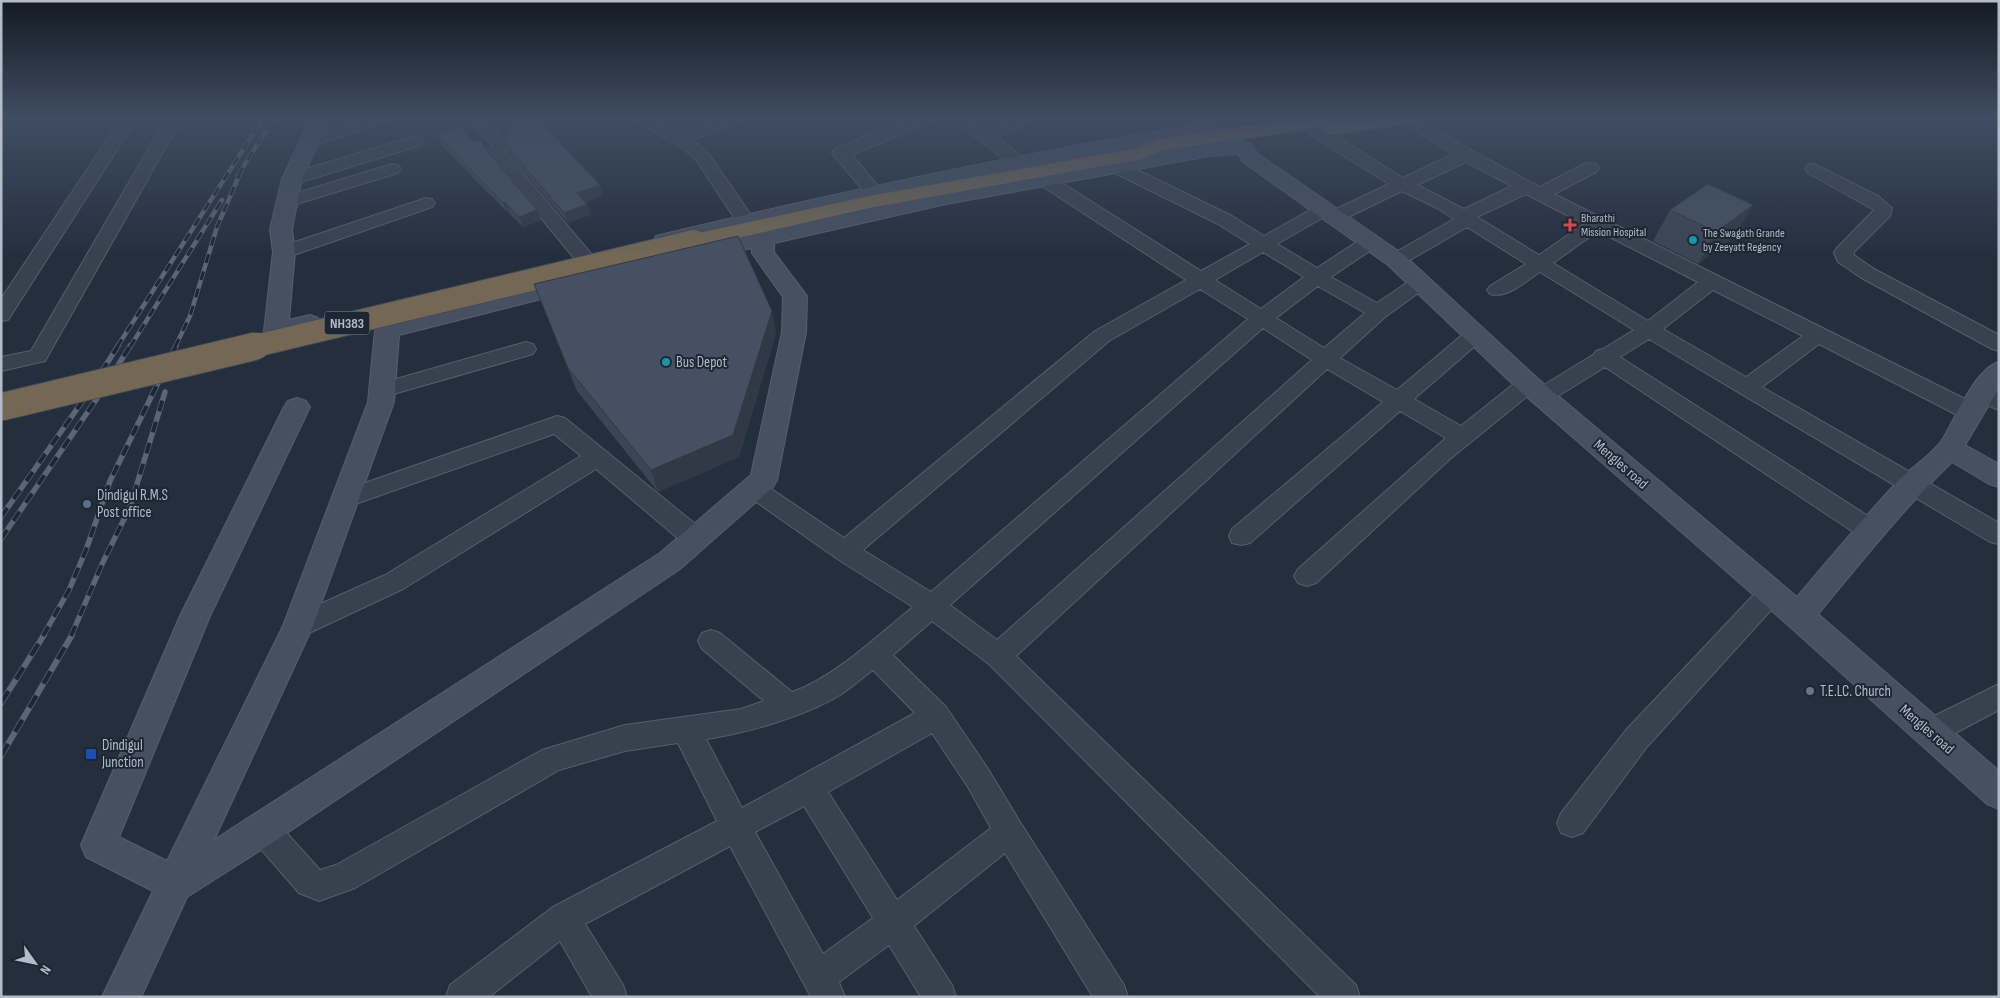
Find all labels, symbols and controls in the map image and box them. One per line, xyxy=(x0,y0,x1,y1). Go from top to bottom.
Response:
place label: Bharathi Mission Hospital xyxy=(1581,211,1646,240)
marker: Bharathi Mission Hospital xyxy=(1563,218,1577,232)
place label: The Swagath Grande by Zeeyatt Regency xyxy=(1703,226,1785,255)
marker: The Swagath Grande by Zeeyatt Regency xyxy=(1687,234,1699,246)
road number: NH383 xyxy=(324,312,370,334)
place label: Bus Depot xyxy=(676,353,728,372)
marker: Bus Depot xyxy=(660,356,672,368)
street label: Mengles road xyxy=(1589,435,1652,493)
place label: Dindigul R.M.S Post office xyxy=(97,486,168,522)
marker: Dindigul R.M.S Post office xyxy=(81,498,93,510)
place label: T.E.LC. Church xyxy=(1820,682,1891,701)
marker: T.E.LC. Church xyxy=(1804,685,1816,697)
street label: Mengles road xyxy=(1895,700,1958,758)
place label: Dindigul Junction xyxy=(101,736,144,772)
marker: Dindigul Junction xyxy=(84,747,98,761)
north arrow xyxy=(10,938,60,988)
text: N xyxy=(36,962,55,978)

